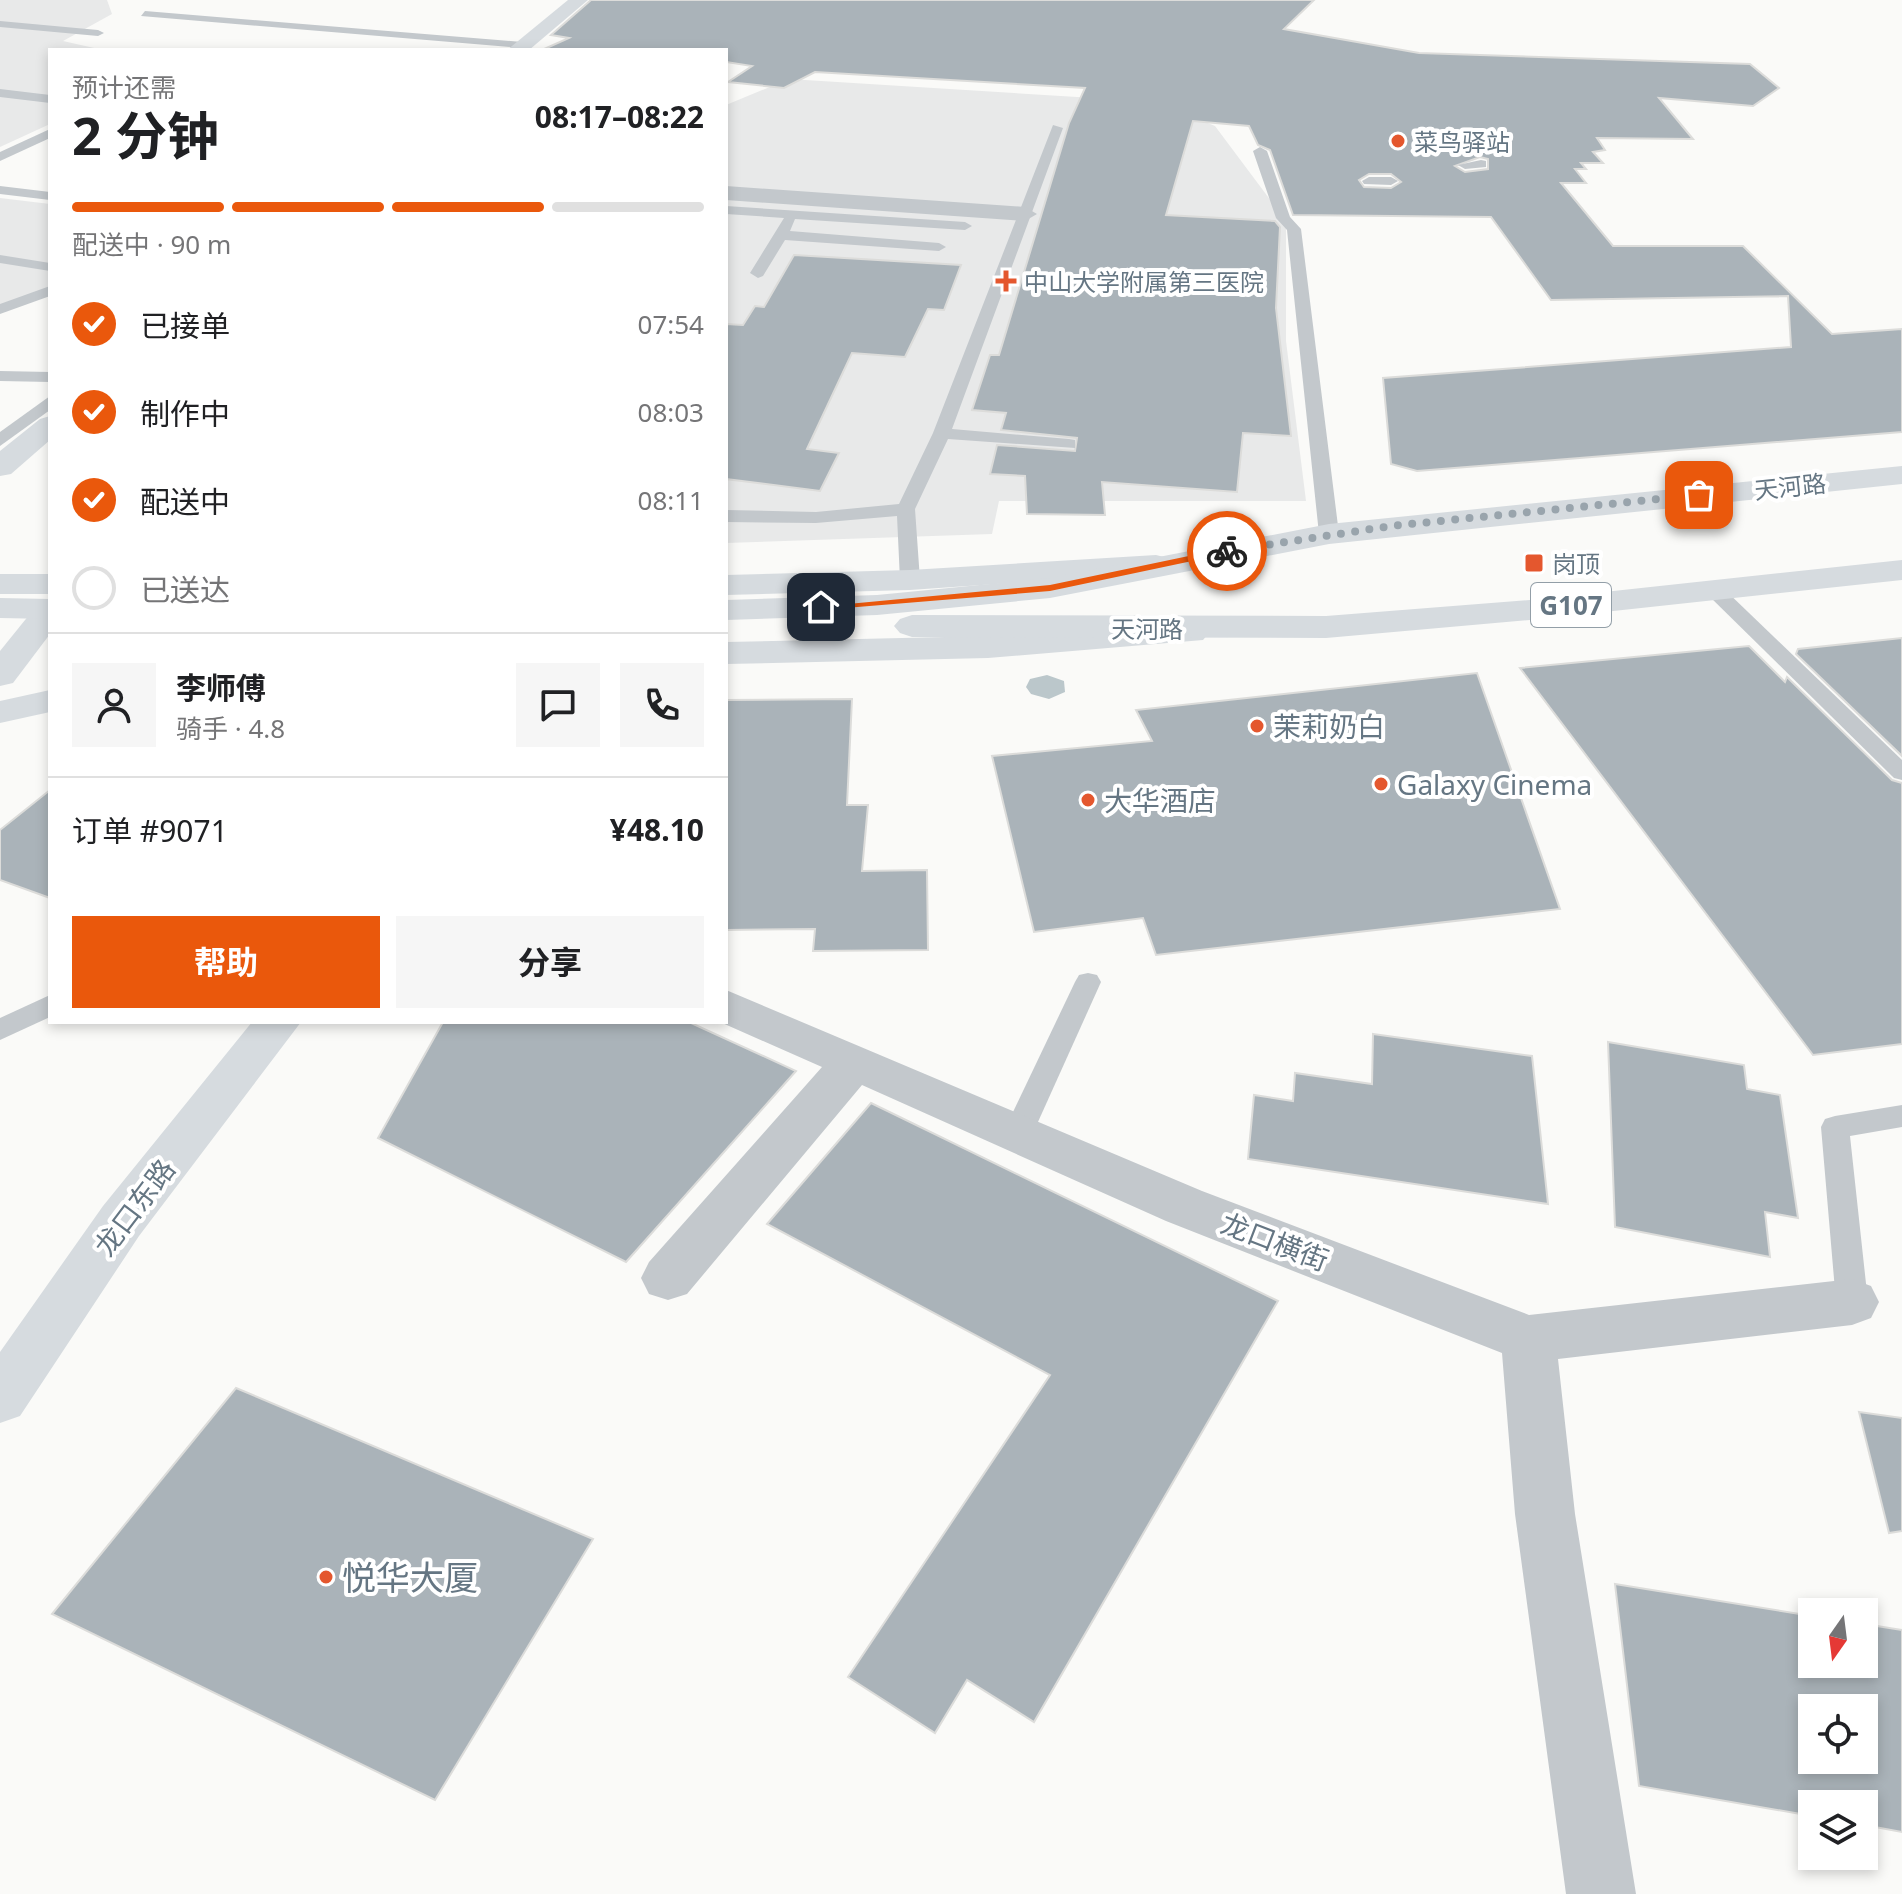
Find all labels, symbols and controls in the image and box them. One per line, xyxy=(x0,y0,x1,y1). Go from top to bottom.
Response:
text: 预计还需 xyxy=(72,69,176,105)
text: 08:17–08:22 xyxy=(535,96,704,137)
text: 2 分钟 xyxy=(72,99,219,170)
place label: 菜鸟驿站 xyxy=(1414,125,1510,158)
marker: 菜鸟驿站 xyxy=(1389,132,1407,150)
text: 配送中 · 90 m xyxy=(72,226,231,262)
place label: 中山大学附属第三医院 xyxy=(1024,265,1264,298)
marker: 中山大学附属第三医院 xyxy=(995,270,1017,292)
icon: check xyxy=(72,302,116,346)
text: 已接单 xyxy=(140,305,230,346)
text: 07:54 xyxy=(638,306,704,342)
icon: check xyxy=(72,390,116,434)
text: 制作中 xyxy=(140,393,230,434)
text: 08:03 xyxy=(638,394,704,430)
pin xyxy=(1665,461,1733,529)
street label: 天河路 xyxy=(1752,466,1828,506)
icon: bag xyxy=(1677,473,1721,517)
icon: check xyxy=(72,478,116,522)
text: 配送中 xyxy=(140,481,230,522)
text: 08:11 xyxy=(638,482,704,518)
courier xyxy=(1187,511,1267,591)
icon: bike xyxy=(1205,529,1249,573)
place label: 岗顶 xyxy=(1552,547,1600,580)
marker: 岗顶 xyxy=(1523,552,1545,574)
text: 已送达 xyxy=(140,569,230,610)
pin xyxy=(787,573,855,641)
road number: G107 xyxy=(1531,583,1611,627)
icon: home xyxy=(799,585,843,629)
street label: 天河路 xyxy=(1111,612,1183,645)
button: person xyxy=(72,663,156,747)
button: chat xyxy=(516,663,600,747)
button: phone xyxy=(620,663,704,747)
text: 李师傅 xyxy=(176,667,266,708)
place label: 茉莉奶白 xyxy=(1273,707,1385,745)
text: 骑手 · 4.8 xyxy=(176,710,285,746)
marker: 茉莉奶白 xyxy=(1248,717,1266,735)
place label: Galaxy Cinema xyxy=(1397,765,1592,803)
marker: Galaxy Cinema xyxy=(1372,775,1390,793)
place label: 大华酒店 xyxy=(1104,781,1216,819)
marker: 大华酒店 xyxy=(1079,791,1097,809)
text: ¥48.10 xyxy=(610,809,704,850)
text: 订单 #9071 xyxy=(72,810,228,851)
button: 帮助 xyxy=(72,916,380,1008)
button: 分享 xyxy=(396,916,704,1008)
street label: 龙口东路 xyxy=(85,1151,183,1263)
street label: 龙口横街 xyxy=(1216,1203,1334,1279)
place label: 悦华大厦 xyxy=(342,1554,478,1600)
marker: 悦华大厦 xyxy=(317,1568,335,1586)
north arrow xyxy=(1798,1598,1878,1678)
map controls xyxy=(1798,1598,1878,1870)
button: locate xyxy=(1798,1694,1878,1774)
button: layers xyxy=(1798,1790,1878,1870)

